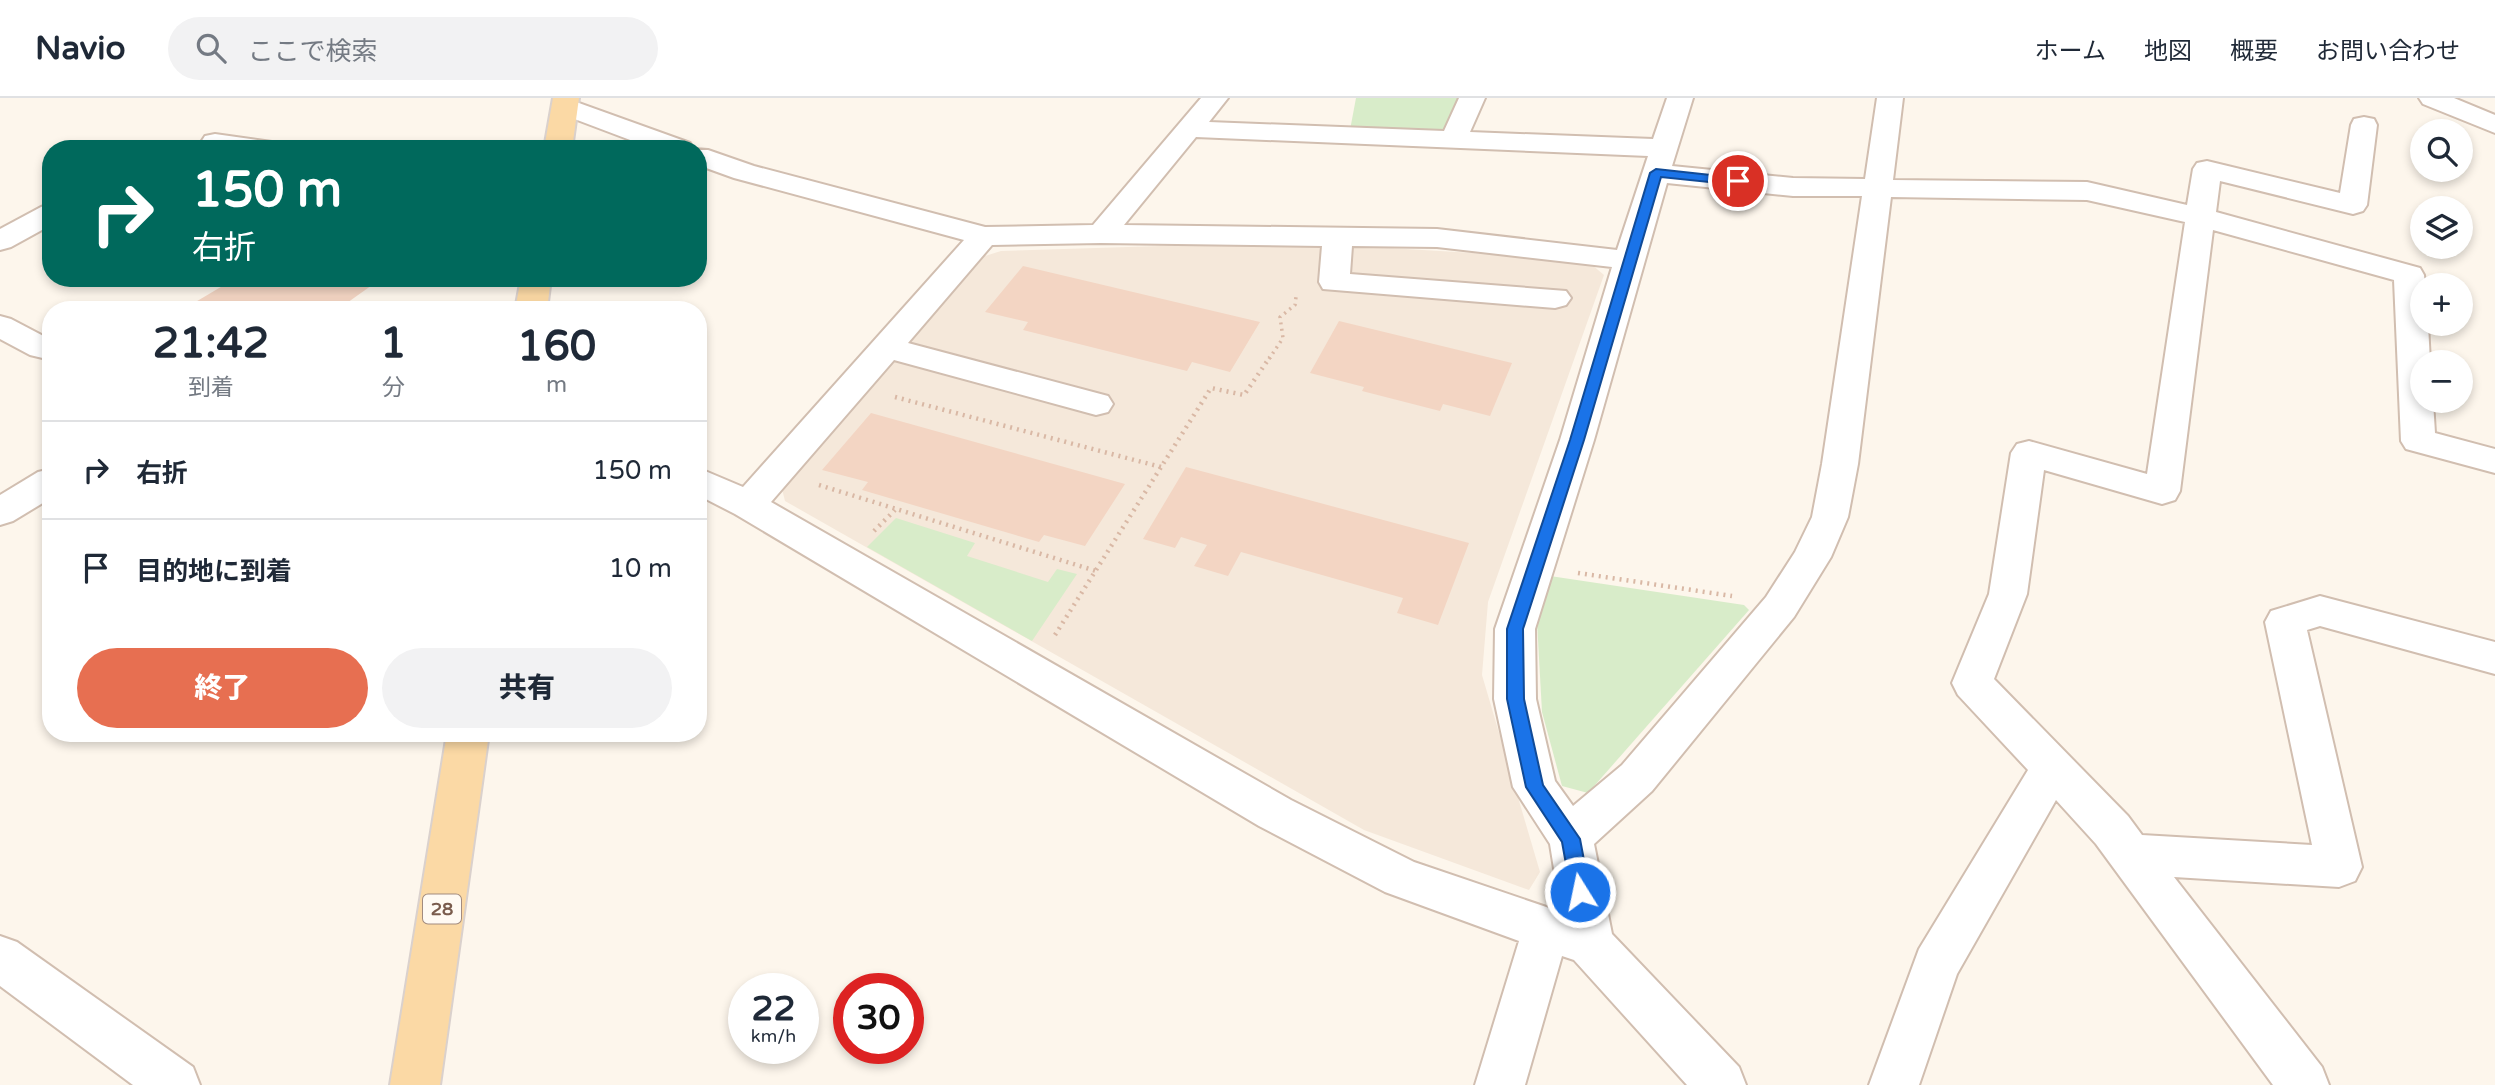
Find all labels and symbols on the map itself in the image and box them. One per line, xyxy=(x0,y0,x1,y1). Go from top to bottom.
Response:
pin xyxy=(1708,151,1768,211)
position arrow xyxy=(1543,855,1617,929)
road number: 28 xyxy=(423,894,461,924)
speed limit sign: 30 xyxy=(833,973,924,1064)

